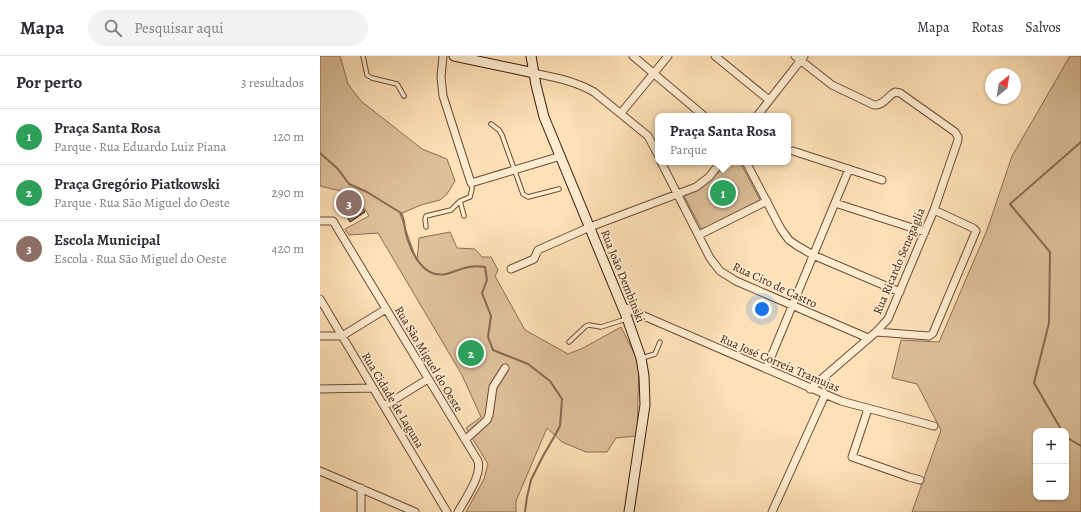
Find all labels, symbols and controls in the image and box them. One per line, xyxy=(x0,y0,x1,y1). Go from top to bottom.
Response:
search box xyxy=(88,10,368,46)
text: Mapa xyxy=(20,15,64,41)
icon: search xyxy=(102,17,124,39)
text: Pesquisar aqui xyxy=(134,18,224,38)
text: Mapa xyxy=(917,18,949,37)
text: Rotas xyxy=(971,18,1003,37)
text: Salvos xyxy=(1025,18,1061,37)
north arrow xyxy=(985,68,1021,104)
text: Por perto xyxy=(16,71,82,94)
text: 3 resultados xyxy=(241,74,304,91)
popup xyxy=(655,113,791,165)
text: Praça Santa Rosa xyxy=(54,118,161,138)
text: Praça Santa Rosa xyxy=(670,121,776,141)
text: 1 xyxy=(27,128,31,145)
text: 120 m xyxy=(273,128,304,145)
text: Parque · Rua Eduardo Luiz Piana xyxy=(54,138,226,155)
text: Parque xyxy=(670,141,707,158)
text: Praça Gregório Piatkowski xyxy=(54,174,220,194)
pin: 1 xyxy=(710,178,736,208)
text: 2 xyxy=(26,184,32,201)
text: 290 m xyxy=(272,184,304,201)
pin: 3 xyxy=(336,188,362,218)
text: Parque · Rua São Miguel do Oeste xyxy=(54,194,230,211)
street label: Rua Ricardo Senegaglia xyxy=(869,205,929,317)
street label: Rua João Dembinski xyxy=(597,227,649,325)
text: Escola Municipal xyxy=(54,230,160,250)
text: 3 xyxy=(26,240,32,257)
text: 420 m xyxy=(272,240,304,257)
text: Escola · Rua São Miguel do Oeste xyxy=(54,250,226,267)
street label: Rua Ciro de Castro xyxy=(730,258,820,312)
your location xyxy=(752,299,772,319)
street label: Rua São Miguel do Oeste xyxy=(391,303,467,415)
street label: Rua José Correia Tramujas xyxy=(718,331,842,396)
pin: 2 xyxy=(458,338,484,368)
street label: Rua Cidade de Laguna xyxy=(358,349,428,451)
map controls xyxy=(1033,428,1069,500)
button: + xyxy=(1033,428,1069,464)
button: − xyxy=(1033,464,1069,500)

